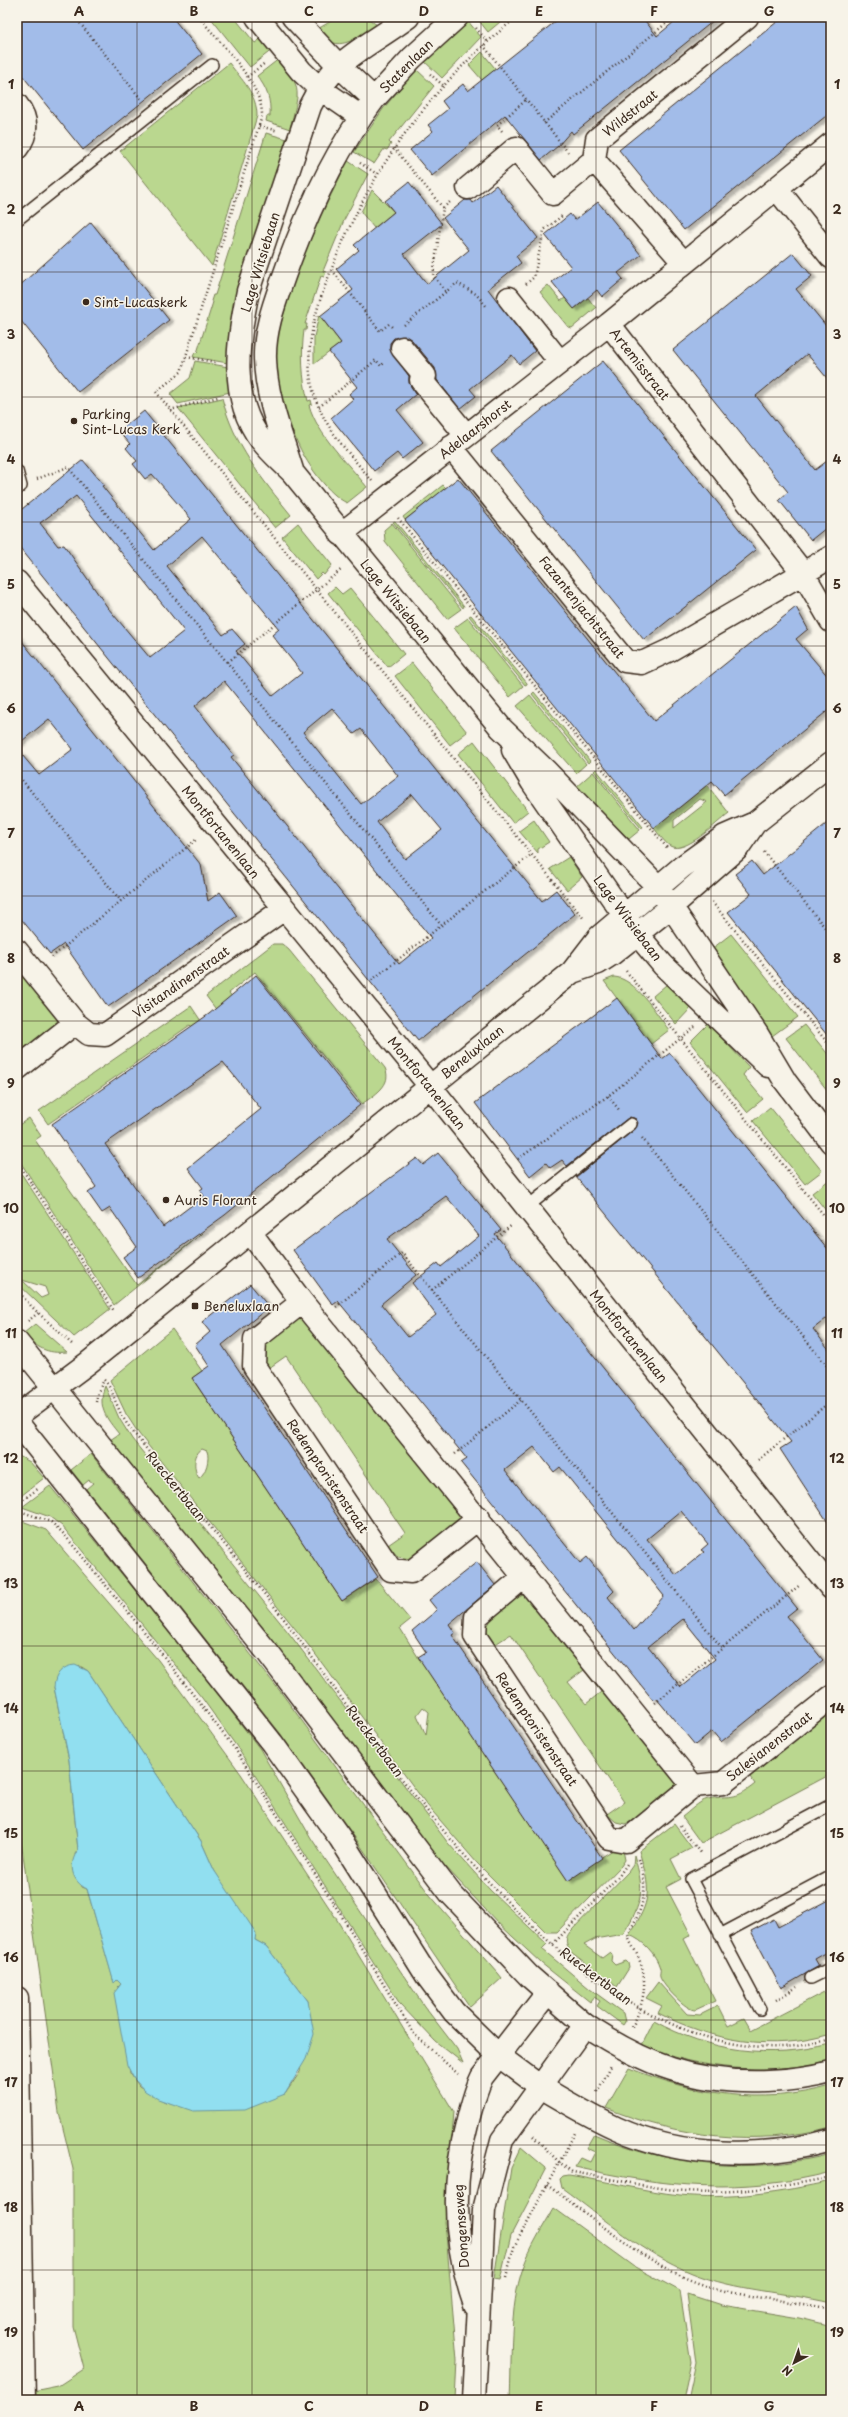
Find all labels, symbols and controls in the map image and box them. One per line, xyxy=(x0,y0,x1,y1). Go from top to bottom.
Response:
text: A xyxy=(74,1,84,20)
text: B xyxy=(190,1,199,20)
text: C xyxy=(304,1,314,20)
text: D xyxy=(419,1,429,20)
text: E xyxy=(535,1,543,20)
text: F xyxy=(650,1,658,20)
text: G xyxy=(764,1,774,20)
street label: Statenlaan xyxy=(375,35,437,97)
text: 1 xyxy=(8,74,14,93)
text: 1 xyxy=(834,74,840,93)
street label: Wildstraat xyxy=(598,85,661,141)
text: 2 xyxy=(6,199,16,218)
text: 2 xyxy=(832,199,842,218)
street label: Lage Witsiebaan xyxy=(235,210,284,314)
place label: Sint-Lucaskerk xyxy=(94,292,188,311)
marker: Sint-Lucaskerk xyxy=(81,297,91,307)
street label: Artemisstraat xyxy=(606,323,675,404)
text: 3 xyxy=(7,324,16,343)
text: 3 xyxy=(833,324,842,343)
street label: Adelaarshorst xyxy=(434,394,515,463)
place label: Parking Sint-Lucas Kerk xyxy=(82,404,181,438)
marker: Parking Sint-Lucas Kerk xyxy=(69,416,79,426)
text: 4 xyxy=(7,449,16,468)
text: 4 xyxy=(833,449,842,468)
street label: Fazantenjachtstraat xyxy=(535,551,630,662)
street label: Lage Witsiebaan xyxy=(356,554,436,647)
text: 5 xyxy=(7,574,15,593)
text: 5 xyxy=(833,574,841,593)
text: 6 xyxy=(6,698,16,717)
text: 6 xyxy=(832,698,842,717)
street label: Montfortanenlaan xyxy=(178,781,265,882)
text: 7 xyxy=(7,823,15,842)
text: 7 xyxy=(833,823,841,842)
street label: Lage Witsiebaan xyxy=(590,871,667,965)
street label: Visitandinenstraat xyxy=(128,941,233,1022)
text: 8 xyxy=(7,948,15,967)
text: 8 xyxy=(833,948,841,967)
street label: Beneluxlaan xyxy=(436,1020,507,1083)
street label: Montfortanenlaan xyxy=(384,1032,471,1133)
text: 9 xyxy=(7,1073,15,1092)
text: 9 xyxy=(833,1073,841,1092)
place label: Auris Florant xyxy=(174,1190,257,1209)
marker: Auris Florant xyxy=(161,1195,171,1205)
text: 10 xyxy=(3,1198,19,1217)
text: 10 xyxy=(829,1198,845,1217)
street label: Montfortanenlaan xyxy=(586,1285,673,1386)
place label: Beneluxlaan xyxy=(203,1296,279,1315)
marker: Beneluxlaan xyxy=(190,1301,200,1311)
text: 11 xyxy=(5,1323,17,1342)
text: 11 xyxy=(831,1323,843,1342)
street label: Redemptoristenstraat xyxy=(283,1415,374,1537)
street label: Rueckertbaan xyxy=(142,1446,211,1525)
text: 12 xyxy=(3,1448,19,1467)
text: 12 xyxy=(829,1448,845,1467)
text: 13 xyxy=(4,1573,19,1592)
text: 13 xyxy=(830,1573,845,1592)
street label: Redemptoristenstraat xyxy=(492,1668,583,1790)
text: 14 xyxy=(3,1698,19,1717)
text: 14 xyxy=(829,1698,845,1717)
street label: Rueckertbaan xyxy=(342,1701,409,1781)
street label: Salesianenstraat xyxy=(722,1706,816,1785)
text: 15 xyxy=(4,1823,18,1842)
text: 15 xyxy=(830,1823,844,1842)
street label: Rueckertbaan xyxy=(556,1942,636,2009)
text: 16 xyxy=(3,1947,19,1966)
text: 16 xyxy=(829,1947,845,1966)
text: 17 xyxy=(4,2072,18,2091)
text: 17 xyxy=(830,2072,844,2091)
street label: Dongenseweg xyxy=(448,2183,473,2269)
text: 18 xyxy=(4,2197,18,2216)
text: 18 xyxy=(830,2197,844,2216)
text: 19 xyxy=(4,2322,18,2341)
text: 19 xyxy=(830,2322,844,2341)
north arrow xyxy=(774,2343,814,2383)
text: N xyxy=(778,2361,796,2380)
text: A xyxy=(74,2396,84,2415)
text: B xyxy=(190,2396,199,2415)
text: C xyxy=(304,2396,314,2415)
text: D xyxy=(419,2396,429,2415)
text: E xyxy=(535,2396,543,2415)
text: F xyxy=(650,2396,658,2415)
text: G xyxy=(764,2396,774,2415)

